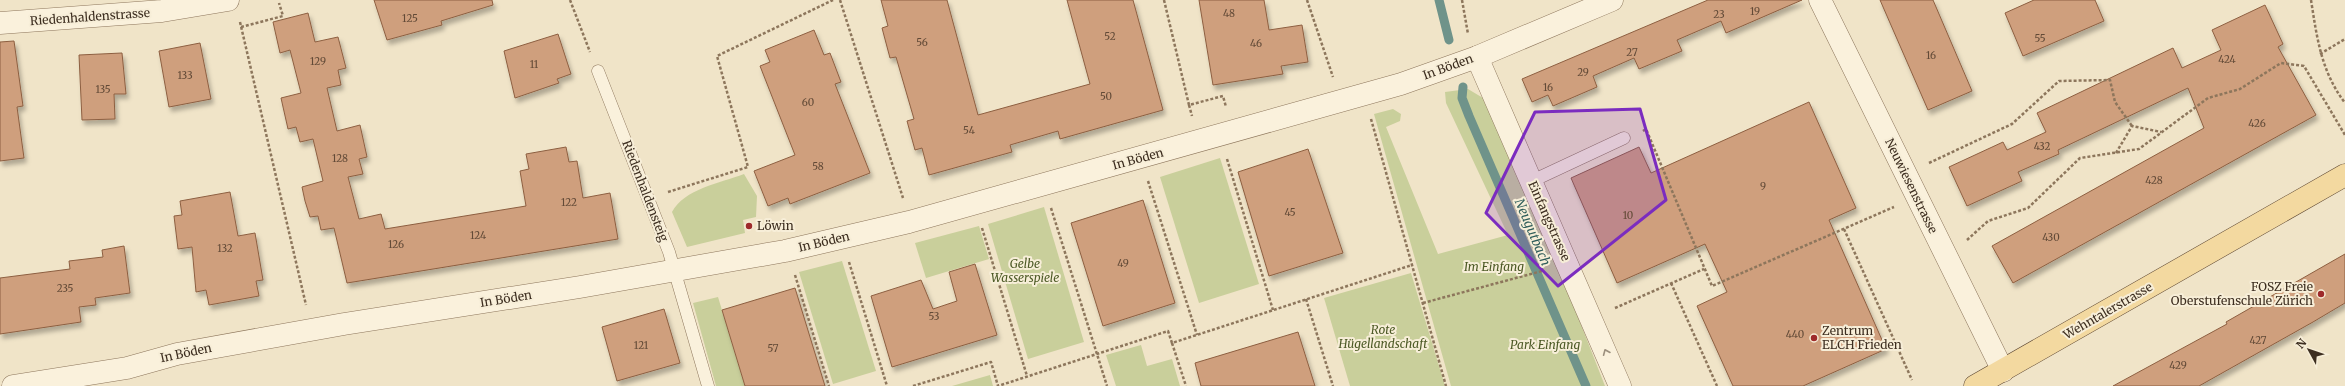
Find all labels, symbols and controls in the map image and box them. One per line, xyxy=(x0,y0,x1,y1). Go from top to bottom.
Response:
street label: Riedenhaldenstrasse xyxy=(29,5,150,28)
house number: 19 xyxy=(1750,5,1760,18)
house number: 48 xyxy=(1223,7,1235,20)
house number: 23 xyxy=(1713,8,1725,21)
house number: 125 xyxy=(402,12,418,25)
house number: 52 xyxy=(1104,30,1116,43)
house number: 55 xyxy=(2034,32,2046,45)
house number: 56 xyxy=(916,36,928,49)
house number: 46 xyxy=(1250,37,1262,50)
house number: 27 xyxy=(1626,46,1638,59)
house number: 16 xyxy=(1926,49,1936,62)
street label: In Böden xyxy=(1421,51,1475,83)
house number: 424 xyxy=(2218,53,2236,66)
house number: 129 xyxy=(310,55,326,68)
house number: 11 xyxy=(530,58,539,71)
house number: 29 xyxy=(1577,66,1589,79)
house number: 133 xyxy=(177,69,193,82)
house number: 16 xyxy=(1543,81,1553,94)
house number: 135 xyxy=(95,83,111,96)
house number: 50 xyxy=(1100,90,1112,103)
house number: 60 xyxy=(802,96,814,109)
house number: 426 xyxy=(2248,117,2266,130)
house number: 54 xyxy=(963,124,975,137)
street label: Neuwiesenstrasse xyxy=(1882,136,1941,236)
street label: Riedenhaldensteig xyxy=(619,138,672,244)
house number: 432 xyxy=(2034,140,2050,153)
street label: In Böden xyxy=(1111,144,1165,173)
house number: 128 xyxy=(332,152,348,165)
house number: 58 xyxy=(812,160,824,173)
house number: 428 xyxy=(2145,174,2163,187)
street label: Einfangstrasse xyxy=(1525,179,1574,263)
house number: 9 xyxy=(1760,180,1766,193)
house number: 122 xyxy=(561,196,577,209)
water label: Neugutbach xyxy=(1511,196,1554,268)
house number: 45 xyxy=(1284,206,1296,219)
house number: 10 xyxy=(1623,209,1633,222)
place label: Löwin xyxy=(757,218,794,233)
marker: Löwin xyxy=(744,221,754,231)
street label: In Böden xyxy=(797,228,851,255)
house number: 124 xyxy=(470,229,486,242)
house number: 430 xyxy=(2042,231,2060,244)
house number: 126 xyxy=(388,238,404,251)
house number: 132 xyxy=(217,242,233,255)
park label: Gelbe Wasserspiele xyxy=(991,256,1059,285)
house number: 49 xyxy=(1117,257,1129,270)
park label: Im Einfang xyxy=(1464,259,1524,274)
street label: Wehntalerstrasse xyxy=(2060,279,2155,343)
place label: FOSZ Freie Oberstufenschule Zürich xyxy=(2171,279,2313,308)
house number: 235 xyxy=(57,282,73,295)
street label: In Böden xyxy=(479,287,533,310)
marker: FOSZ Freie Oberstufenschule Zürich xyxy=(2316,289,2326,299)
house number: 53 xyxy=(928,310,940,323)
park label: Rote Hügellandschaft xyxy=(1337,322,1428,351)
place label: Zentrum ELCH Frieden xyxy=(1822,323,1902,352)
house number: 440 xyxy=(1786,328,1804,341)
north arrow xyxy=(2289,330,2329,370)
marker: Zentrum ELCH Frieden xyxy=(1809,333,1819,343)
house number: 427 xyxy=(2250,334,2267,347)
text: N xyxy=(2293,336,2310,351)
park label: Park Einfang xyxy=(1510,337,1580,352)
house number: 121 xyxy=(634,339,649,352)
street label: In Böden xyxy=(159,340,213,365)
house number: 57 xyxy=(767,342,779,355)
one-way arrow xyxy=(1603,349,1611,357)
house number: 429 xyxy=(2169,359,2187,372)

